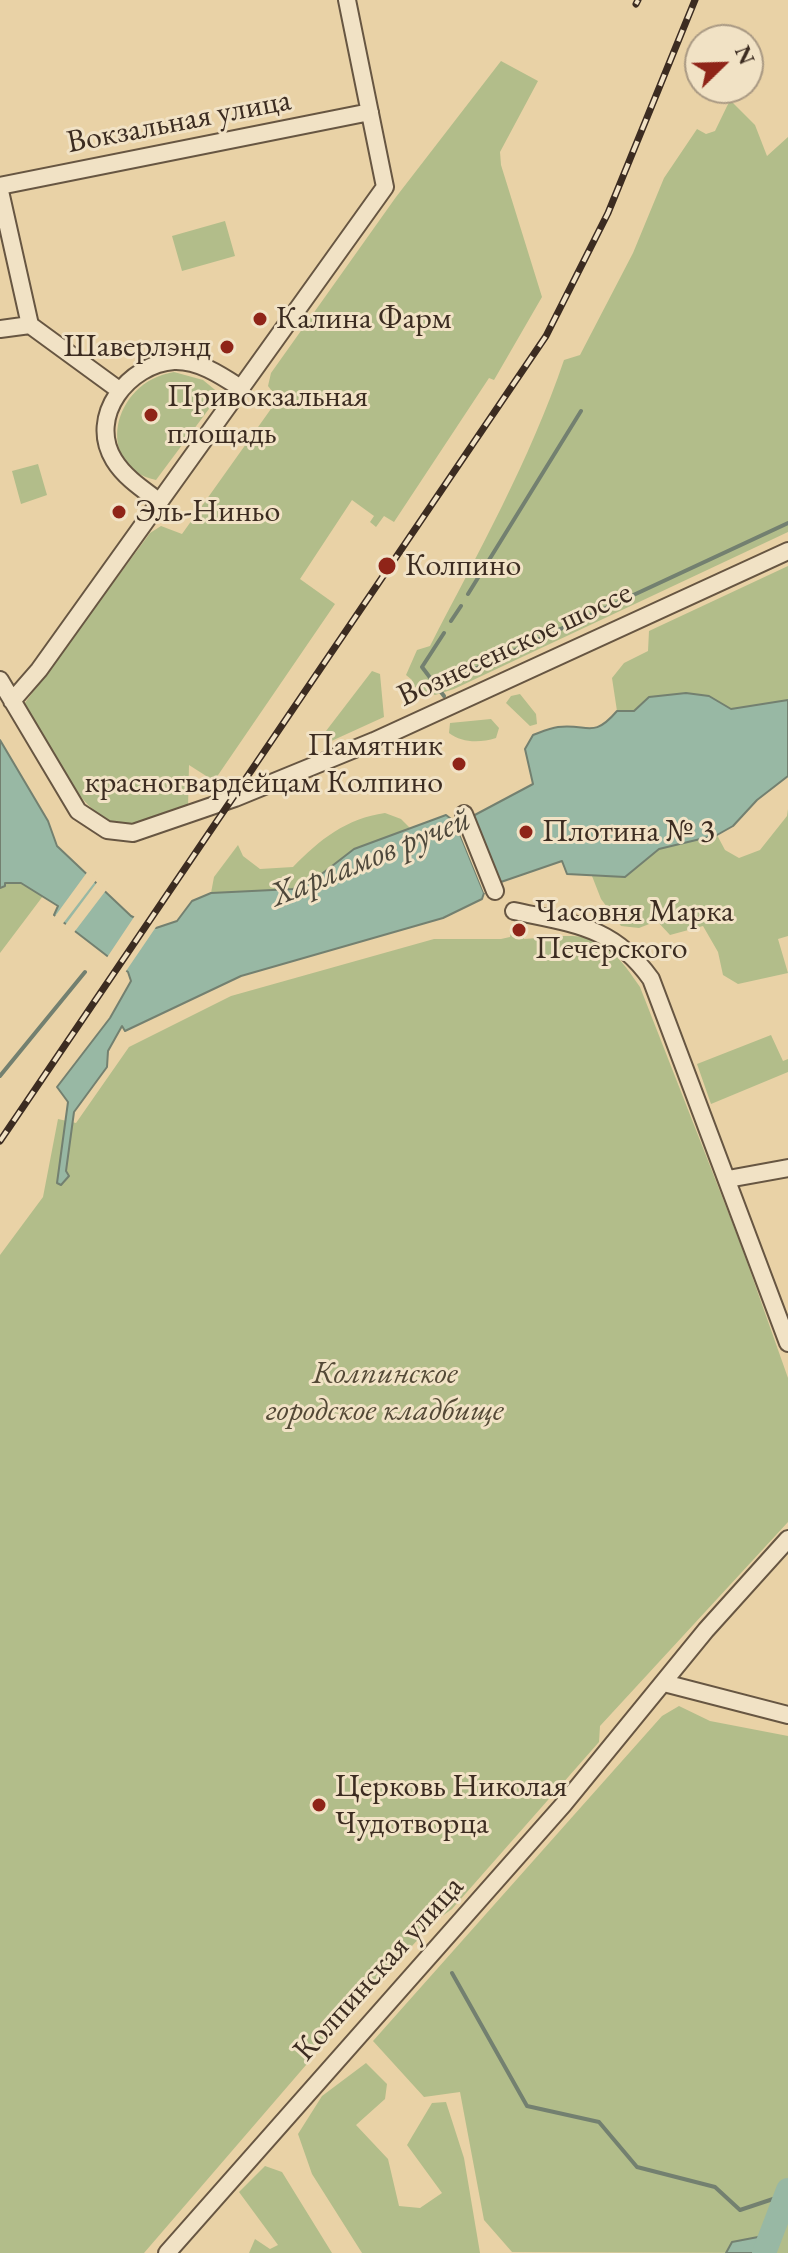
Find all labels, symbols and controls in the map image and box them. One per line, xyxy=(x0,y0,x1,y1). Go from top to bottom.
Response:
north arrow xyxy=(684,24,764,104)
text: N xyxy=(728,41,762,69)
street label: Вокзальная улица xyxy=(64,81,294,163)
place label: Калина Фарм xyxy=(276,300,452,338)
marker: Калина Фарм xyxy=(251,310,269,328)
place label: Шаверлэнд xyxy=(64,328,211,366)
marker: Шаверлэнд xyxy=(218,338,236,356)
place label: Привокзальная площадь xyxy=(167,378,368,453)
marker: Привокзальная площадь xyxy=(142,406,160,424)
place label: Эль-Ниньо xyxy=(135,493,280,531)
marker: Эль-Ниньо xyxy=(110,503,128,521)
place label: Колпино xyxy=(405,547,521,585)
marker: Колпино xyxy=(376,555,398,577)
street label: Вознесенское шоссе xyxy=(392,574,638,716)
place label: Памятник красногвардейцам Колпино xyxy=(84,727,443,802)
marker: Памятник красногвардейцам Колпино xyxy=(450,755,468,773)
water label: Харламов ручей xyxy=(265,799,477,917)
place label: Плотина № 3 xyxy=(542,813,715,851)
marker: Плотина № 3 xyxy=(517,823,535,841)
place label: Часовня Марка Печерского xyxy=(535,893,734,968)
marker: Часовня Марка Печерского xyxy=(510,921,528,939)
park label: Колпинское городское кладбище xyxy=(266,1355,504,1430)
place label: Церковь Николая Чудотворца xyxy=(335,1768,567,1843)
marker: Церковь Николая Чудотворца xyxy=(310,1796,328,1814)
street label: Колпинская улица xyxy=(286,1868,472,2070)

